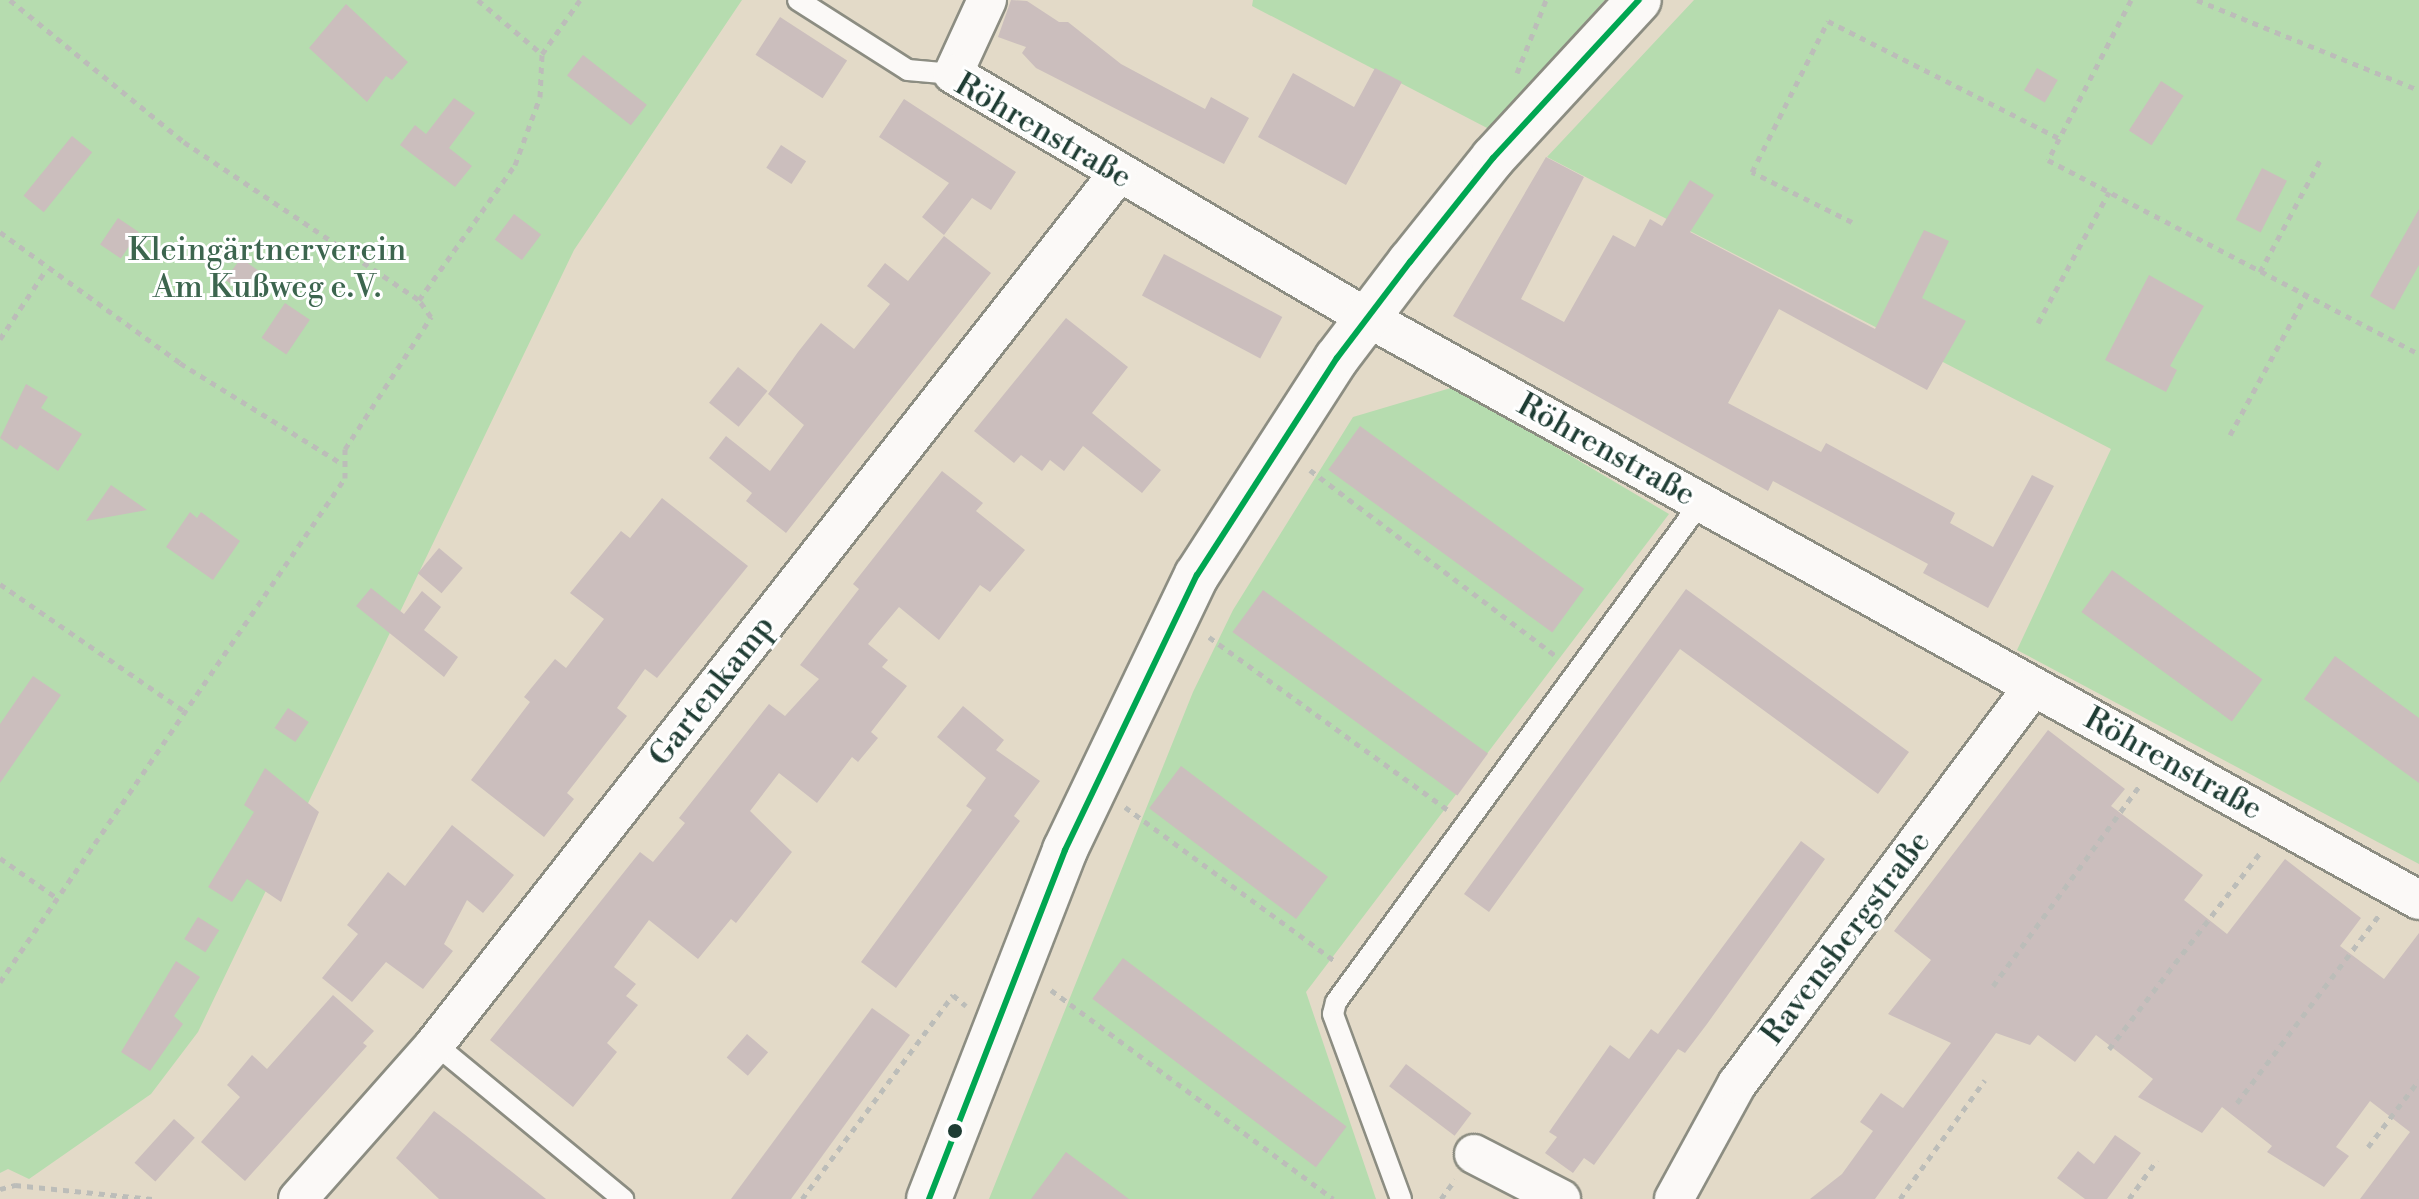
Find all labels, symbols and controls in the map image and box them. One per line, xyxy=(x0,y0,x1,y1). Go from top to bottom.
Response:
street label: Röhrenstraße xyxy=(948,65,1138,197)
park label: Kleingärtnerverein Am Kußweg e.V. xyxy=(128,232,406,307)
street label: Röhrenstraße xyxy=(1510,385,1702,515)
street label: Gartenkamp xyxy=(641,608,783,774)
street label: Röhrenstraße xyxy=(2077,699,2269,829)
street label: Ravensbergstraße xyxy=(1753,824,1939,1052)
unlabelled marker xyxy=(947,1123,963,1139)

